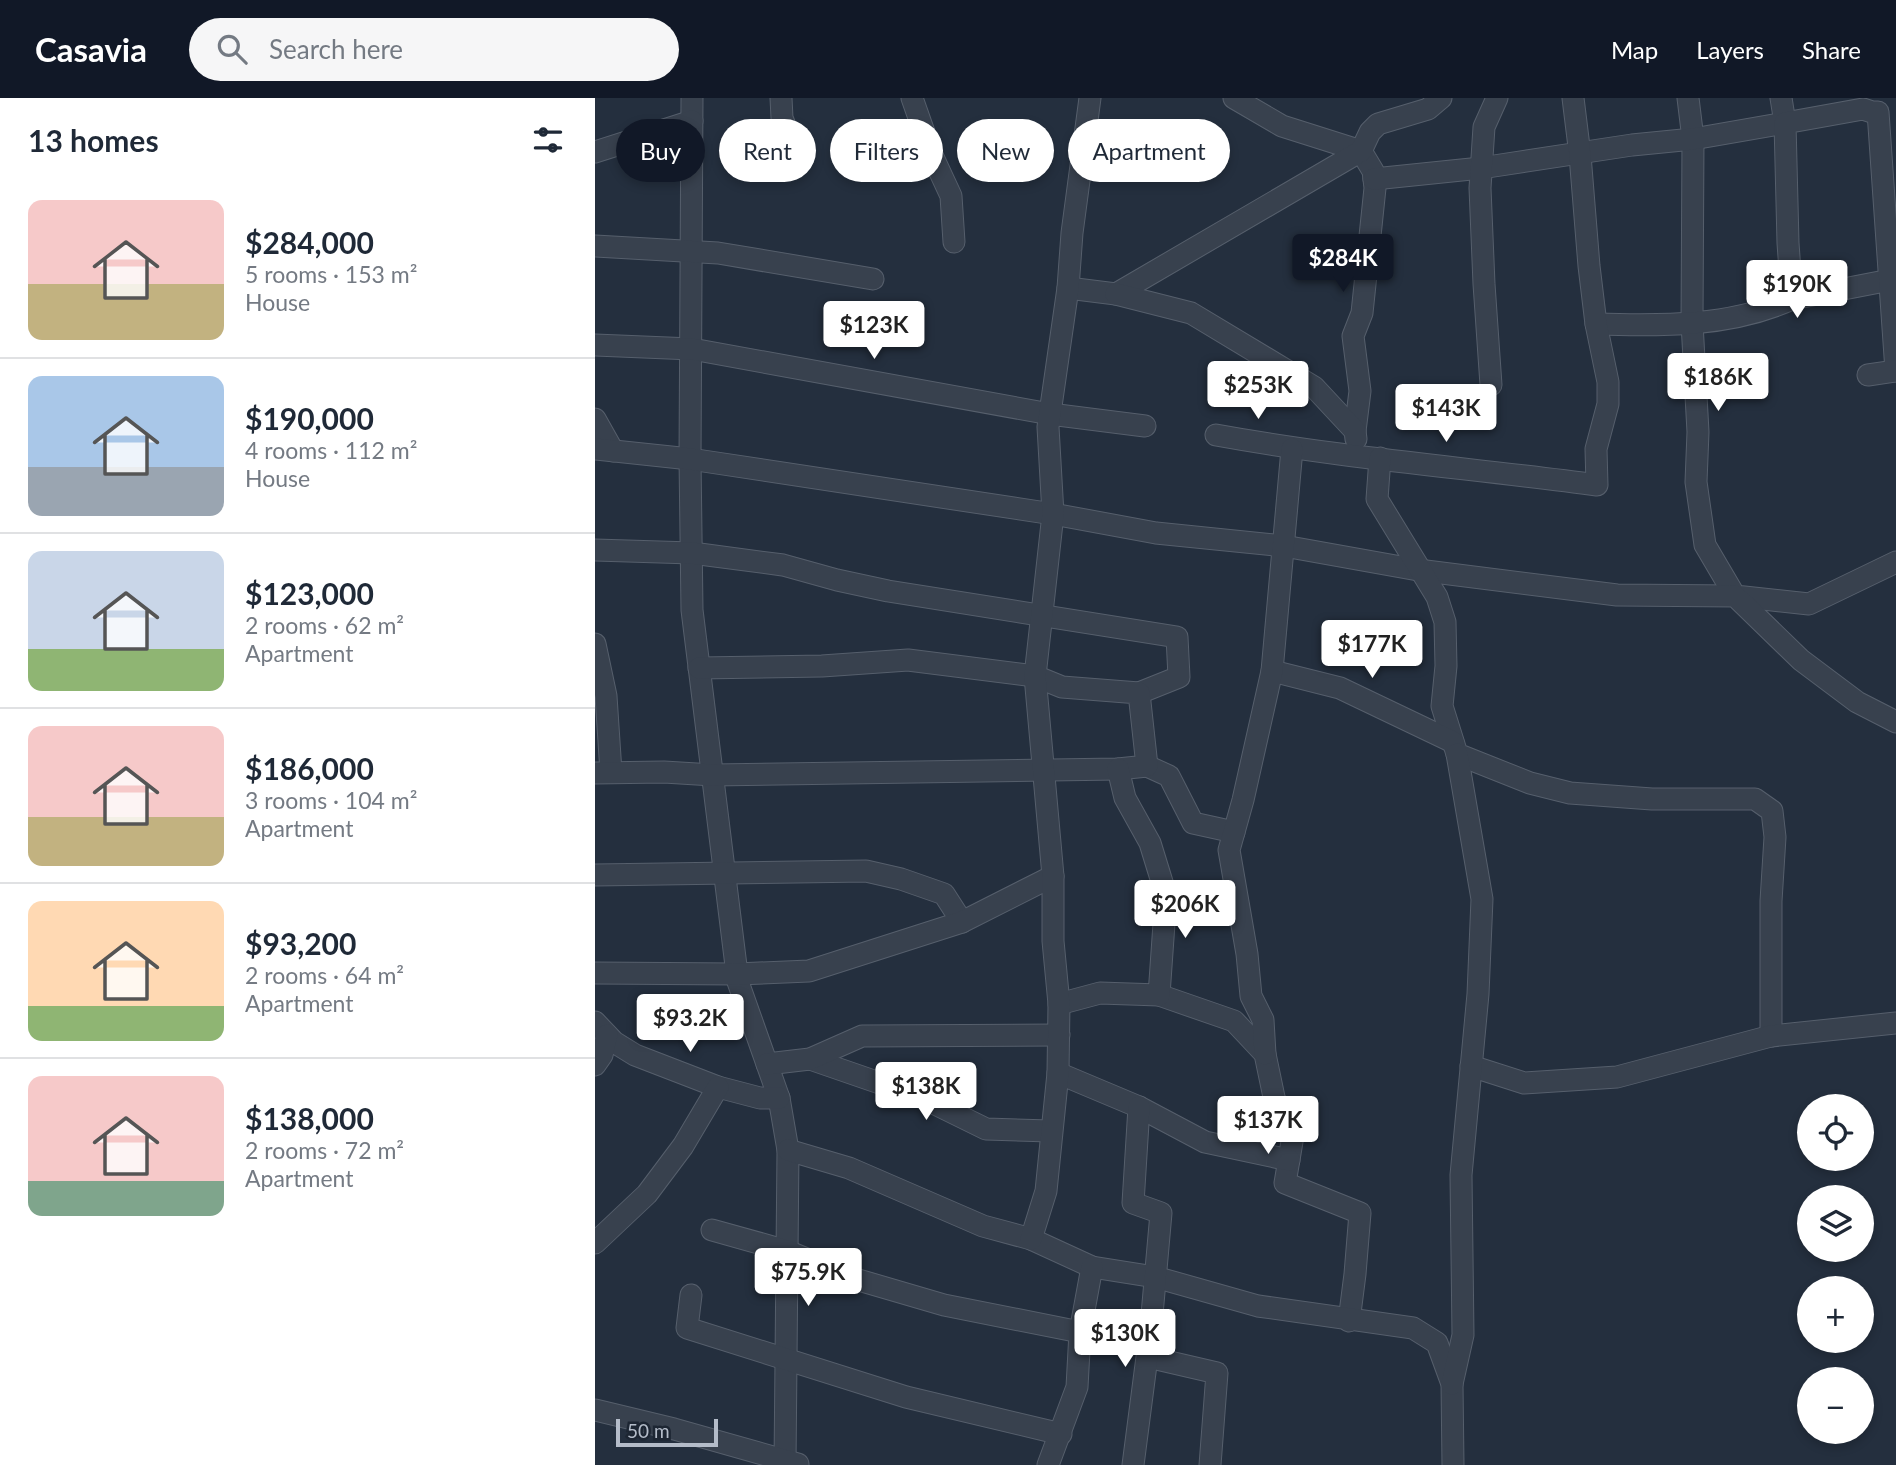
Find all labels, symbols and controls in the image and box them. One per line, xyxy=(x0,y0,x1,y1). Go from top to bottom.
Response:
search box xyxy=(189,18,679,81)
text: Casavia xyxy=(35,29,147,69)
icon: search xyxy=(213,30,251,68)
text: Search here xyxy=(269,33,403,65)
text: Map xyxy=(1611,35,1658,64)
text: Layers xyxy=(1696,35,1764,64)
text: Share xyxy=(1802,35,1861,64)
chip: Buy xyxy=(616,119,705,182)
chip: Rent xyxy=(719,119,816,182)
chip: Filters xyxy=(830,119,943,182)
chip: New xyxy=(957,119,1054,182)
chip: Apartment xyxy=(1068,119,1230,182)
icon: filters xyxy=(529,121,567,159)
text: 13 homes xyxy=(28,122,159,158)
text: $284,000 xyxy=(245,224,374,260)
icon: home xyxy=(84,228,168,312)
pin: $284K xyxy=(1294,234,1392,294)
text: $284K xyxy=(1308,243,1378,271)
text: 5 rooms · 153 m² xyxy=(245,260,417,288)
pin: $190K xyxy=(1748,260,1846,320)
text: $190K xyxy=(1762,269,1832,297)
text: House xyxy=(245,288,310,316)
pin: $123K xyxy=(825,302,923,361)
text: $123K xyxy=(839,310,909,338)
pin: $186K xyxy=(1669,354,1767,413)
pin: $253K xyxy=(1209,362,1307,421)
text: $186K xyxy=(1683,362,1753,390)
text: $253K xyxy=(1223,370,1293,398)
pin: $143K xyxy=(1397,384,1495,444)
text: $143K xyxy=(1411,393,1481,421)
text: $190,000 xyxy=(245,400,374,436)
icon: home xyxy=(84,404,168,488)
text: 4 rooms · 112 m² xyxy=(245,436,417,464)
text: House xyxy=(245,464,310,492)
text: $123,000 xyxy=(245,575,374,611)
icon: home xyxy=(84,579,168,663)
text: 2 rooms · 62 m² xyxy=(245,611,404,639)
pin: $177K xyxy=(1323,620,1421,680)
text: $177K xyxy=(1337,629,1407,657)
text: Apartment xyxy=(245,639,353,667)
text: $186,000 xyxy=(245,750,374,786)
icon: home xyxy=(84,754,168,838)
text: 3 rooms · 104 m² xyxy=(245,786,417,814)
text: Apartment xyxy=(245,814,353,842)
pin: $206K xyxy=(1136,880,1234,940)
text: $206K xyxy=(1150,889,1220,917)
text: $93,200 xyxy=(245,925,356,961)
icon: home xyxy=(84,929,168,1013)
text: 2 rooms · 64 m² xyxy=(245,961,404,989)
text: Apartment xyxy=(245,989,353,1017)
pin: $93.2K xyxy=(633,995,747,1054)
text: $93.2K xyxy=(653,1003,727,1031)
pin: $138K xyxy=(877,1062,975,1122)
text: $138K xyxy=(891,1071,961,1099)
map controls xyxy=(1797,1094,1874,1444)
button: locate xyxy=(1797,1094,1874,1171)
pin: $137K xyxy=(1219,1096,1317,1156)
text: $138,000 xyxy=(245,1100,374,1136)
icon: home xyxy=(84,1104,168,1188)
text: $137K xyxy=(1233,1105,1303,1133)
text: 2 rooms · 72 m² xyxy=(245,1136,404,1164)
text: Apartment xyxy=(245,1164,353,1192)
button: layers xyxy=(1797,1185,1874,1262)
pin: $75.9K xyxy=(751,1248,865,1308)
text: $75.9K xyxy=(771,1257,845,1285)
button: + xyxy=(1797,1276,1874,1353)
pin: $130K xyxy=(1076,1310,1174,1369)
text: $130K xyxy=(1090,1318,1160,1346)
button: − xyxy=(1797,1367,1874,1444)
scale bar xyxy=(616,1416,717,1448)
text: 50 m xyxy=(627,1419,670,1442)

